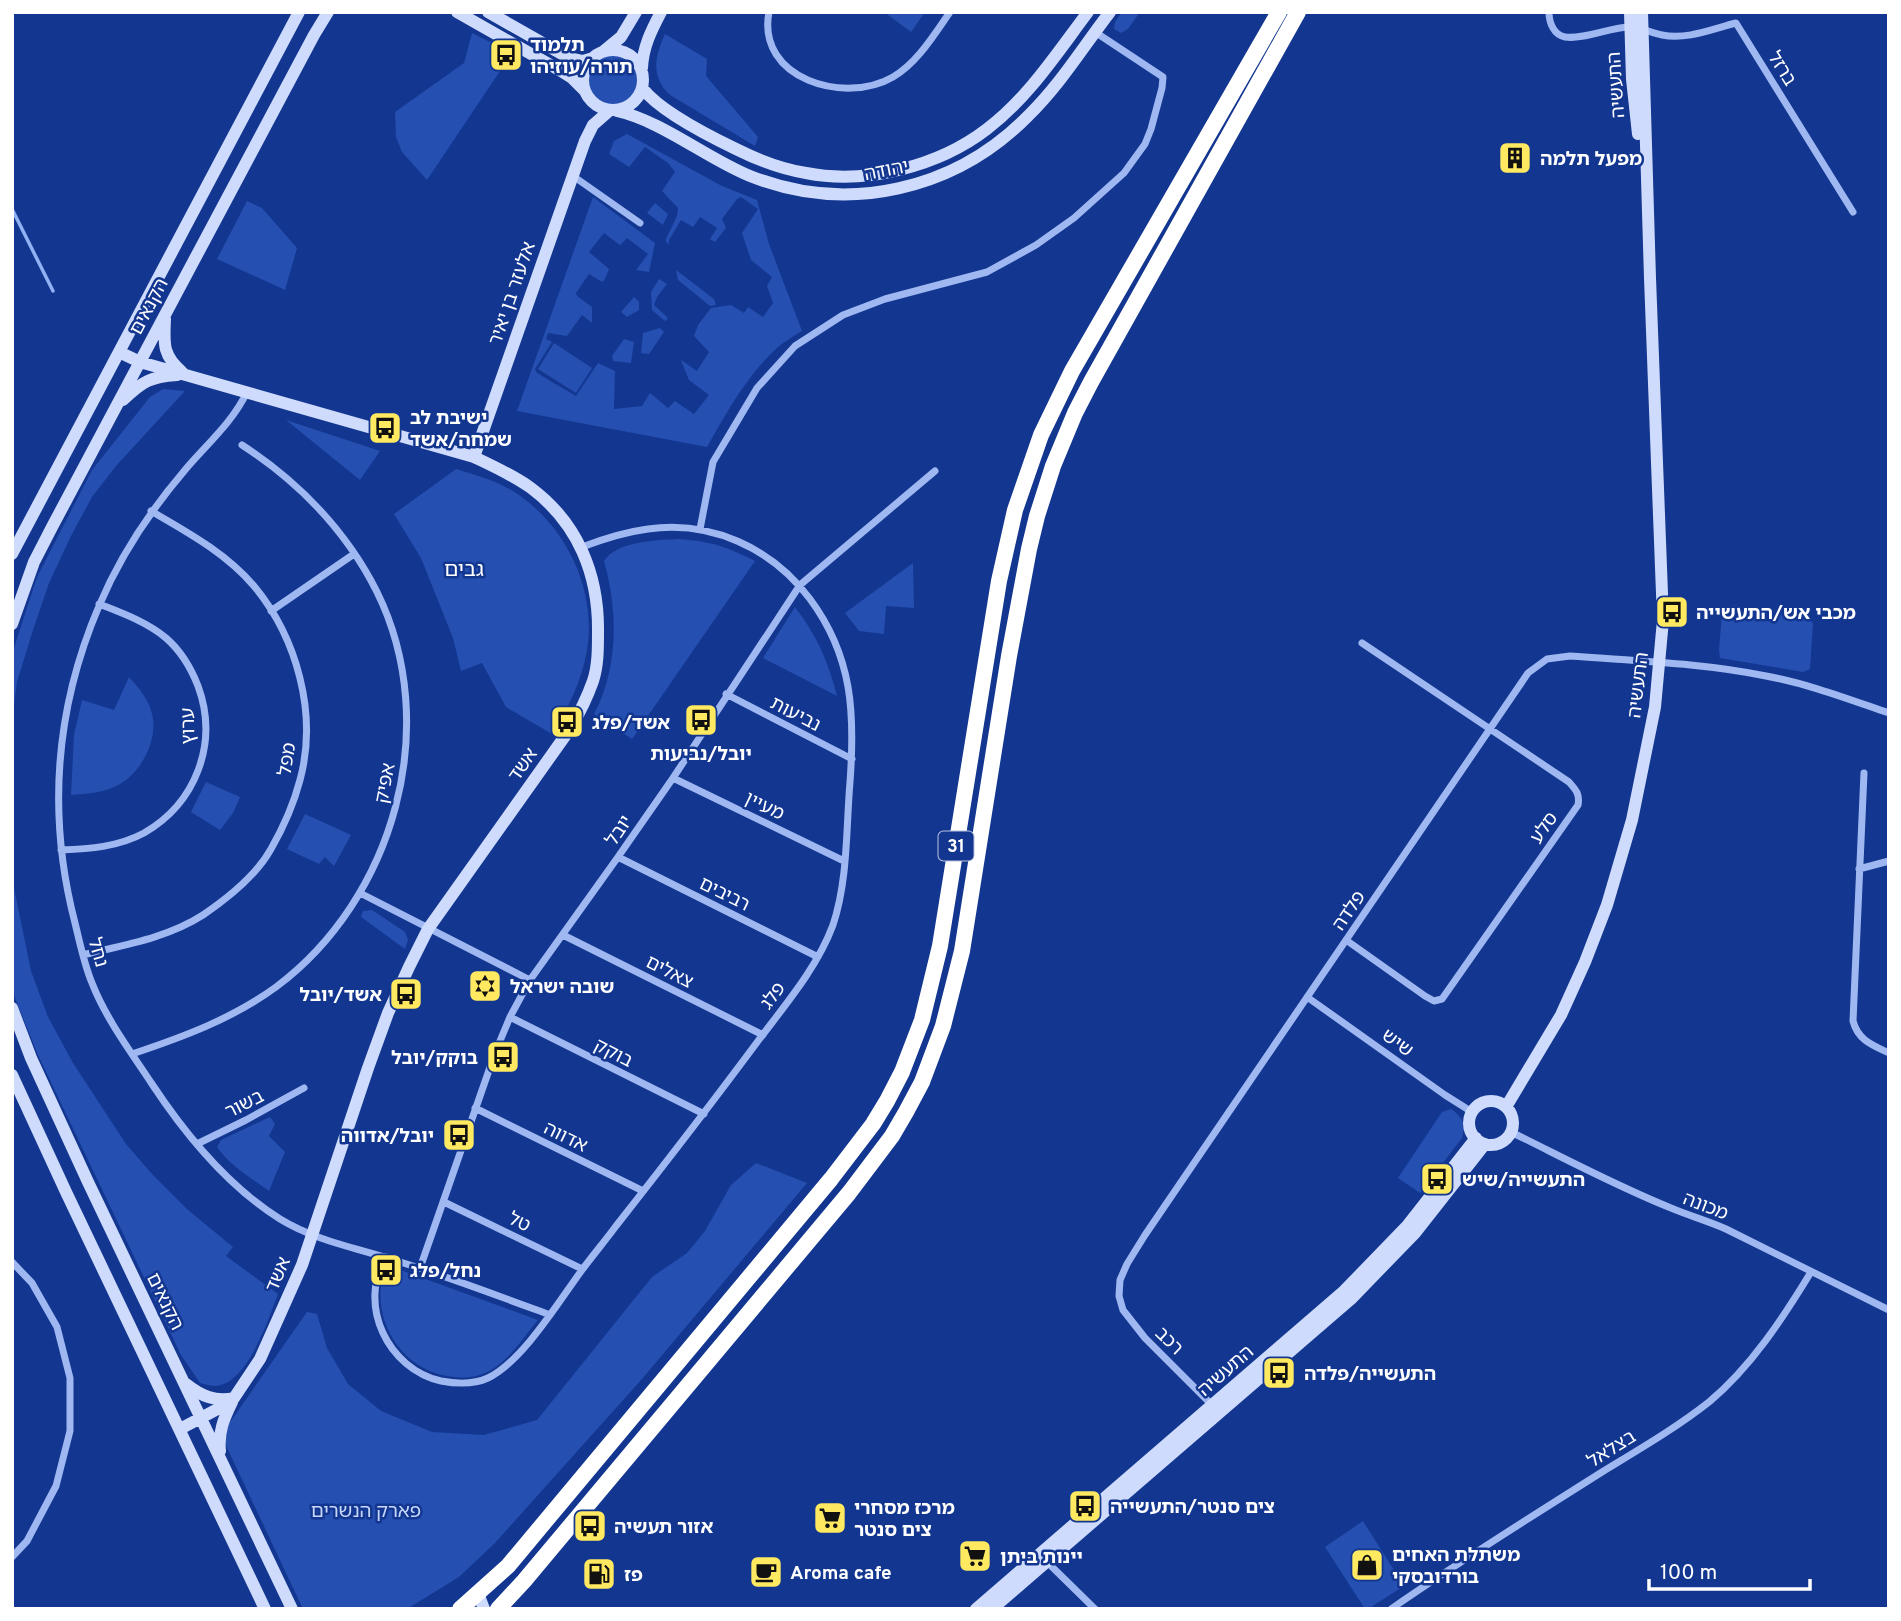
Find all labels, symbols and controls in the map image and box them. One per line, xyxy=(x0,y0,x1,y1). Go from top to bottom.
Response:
place label: תלמוד תורה/עוזיהו xyxy=(530,34,633,80)
bus stop icon: תלמוד תורה/עוזיהו xyxy=(487,36,525,74)
street label: ברזל xyxy=(1761,47,1801,91)
street label: התעשיה xyxy=(1603,51,1631,119)
building icon: מפעל תלמה xyxy=(1496,139,1534,177)
place label: מפעל תלמה xyxy=(1540,148,1642,172)
street label: יהודה xyxy=(862,155,911,187)
street label: אלעזר בן יאיר xyxy=(484,239,542,348)
street label: הקנאים xyxy=(125,275,175,339)
place label: ישיבת לב שמחה/אשד xyxy=(410,407,512,453)
bus stop icon: ישיבת לב שמחה/אשד xyxy=(366,409,404,447)
district label: גבים xyxy=(444,557,484,584)
bus stop icon: מכבי אש/התעשייה xyxy=(1653,593,1691,631)
place label: מכבי אש/התעשייה xyxy=(1696,602,1856,626)
street label: התעשיה xyxy=(1623,651,1655,720)
street label: נביעות xyxy=(766,692,824,738)
bus stop icon: יובל/נביעות xyxy=(682,701,720,739)
bus stop icon: אשד/פלג xyxy=(548,703,586,741)
street label: ערוץ xyxy=(177,707,201,745)
place label: אשד/פלג xyxy=(592,712,670,736)
street label: מפל xyxy=(274,741,302,778)
place label: יובל/נביעות xyxy=(650,743,752,767)
street label: אשד xyxy=(504,744,544,787)
street label: אפיק xyxy=(370,761,402,806)
street label: מעיין xyxy=(740,787,788,827)
street label: סלע xyxy=(1525,808,1564,849)
street label: יובל xyxy=(601,811,639,851)
road number: 31 xyxy=(939,832,974,860)
street label: רביבים xyxy=(695,872,753,917)
street label: פלדה xyxy=(1328,887,1372,936)
street label: נחל xyxy=(81,935,113,970)
street label: צאלים xyxy=(641,951,697,995)
synagogue icon: שובה ישראל xyxy=(466,967,504,1005)
bus stop icon: אשד/יובל xyxy=(387,975,425,1013)
place label: שובה ישראל xyxy=(510,976,614,1000)
street label: פלג xyxy=(756,978,792,1015)
place label: אשד/יובל xyxy=(299,984,382,1008)
street label: שיש xyxy=(1376,1024,1417,1063)
street label: בוקק xyxy=(590,1034,637,1074)
bus stop icon: בוקק/יובל xyxy=(484,1038,522,1076)
place label: בוקק/יובל xyxy=(391,1047,478,1071)
street label: בשור xyxy=(222,1085,268,1125)
bus stop icon: יובל/אדווה xyxy=(440,1116,478,1154)
street label: אדווה xyxy=(539,1117,591,1159)
place label: יובל/אדווה xyxy=(341,1125,434,1149)
bus stop icon: התעשייה/שיש xyxy=(1418,1160,1456,1198)
place label: התעשייה/שיש xyxy=(1462,1169,1585,1193)
street label: מכונה xyxy=(1679,1187,1731,1226)
street label: טל xyxy=(504,1207,534,1238)
bus stop icon: נחל/פלג xyxy=(367,1251,405,1289)
street label: אשד xyxy=(261,1254,297,1296)
place label: נחל/פלג xyxy=(410,1260,481,1284)
street label: הקנאים xyxy=(140,1269,188,1334)
street label: רכב xyxy=(1149,1322,1188,1361)
street label: התעשיה xyxy=(1193,1341,1259,1402)
bus stop icon: התעשייה/פלדה xyxy=(1260,1354,1298,1392)
place label: התעשייה/פלדה xyxy=(1304,1363,1436,1387)
street label: בצלאל xyxy=(1583,1425,1641,1474)
bus stop icon: צים סנטר/התעשייה xyxy=(1066,1487,1104,1525)
place label: צים סנטר/התעשייה xyxy=(1110,1496,1275,1520)
place label: מרכז מסחרי צים סנטר xyxy=(854,1497,955,1543)
supermarket icon: מרכז מסחרי צים סנטר xyxy=(811,1499,849,1537)
park label: פארק הנשרים xyxy=(311,1500,421,1524)
bus stop icon: אזור תעשיה xyxy=(571,1507,609,1545)
place label: אזור תעשיה xyxy=(614,1516,713,1540)
supermarket icon: יינות ביתן xyxy=(956,1537,994,1575)
place label: משתלת האחים בורדובסקי xyxy=(1392,1544,1520,1590)
place label: יינות ביתן xyxy=(1000,1546,1083,1570)
shop icon: משתלת האחים בורדובסקי xyxy=(1348,1546,1386,1584)
scale bar xyxy=(1649,1548,1810,1592)
cafe icon: Aroma cafe xyxy=(747,1553,785,1591)
fuel station icon: פז xyxy=(580,1555,618,1593)
text: 100 m xyxy=(1660,1560,1717,1587)
place label: Aroma cafe xyxy=(790,1562,891,1586)
place label: פז xyxy=(624,1564,643,1588)

